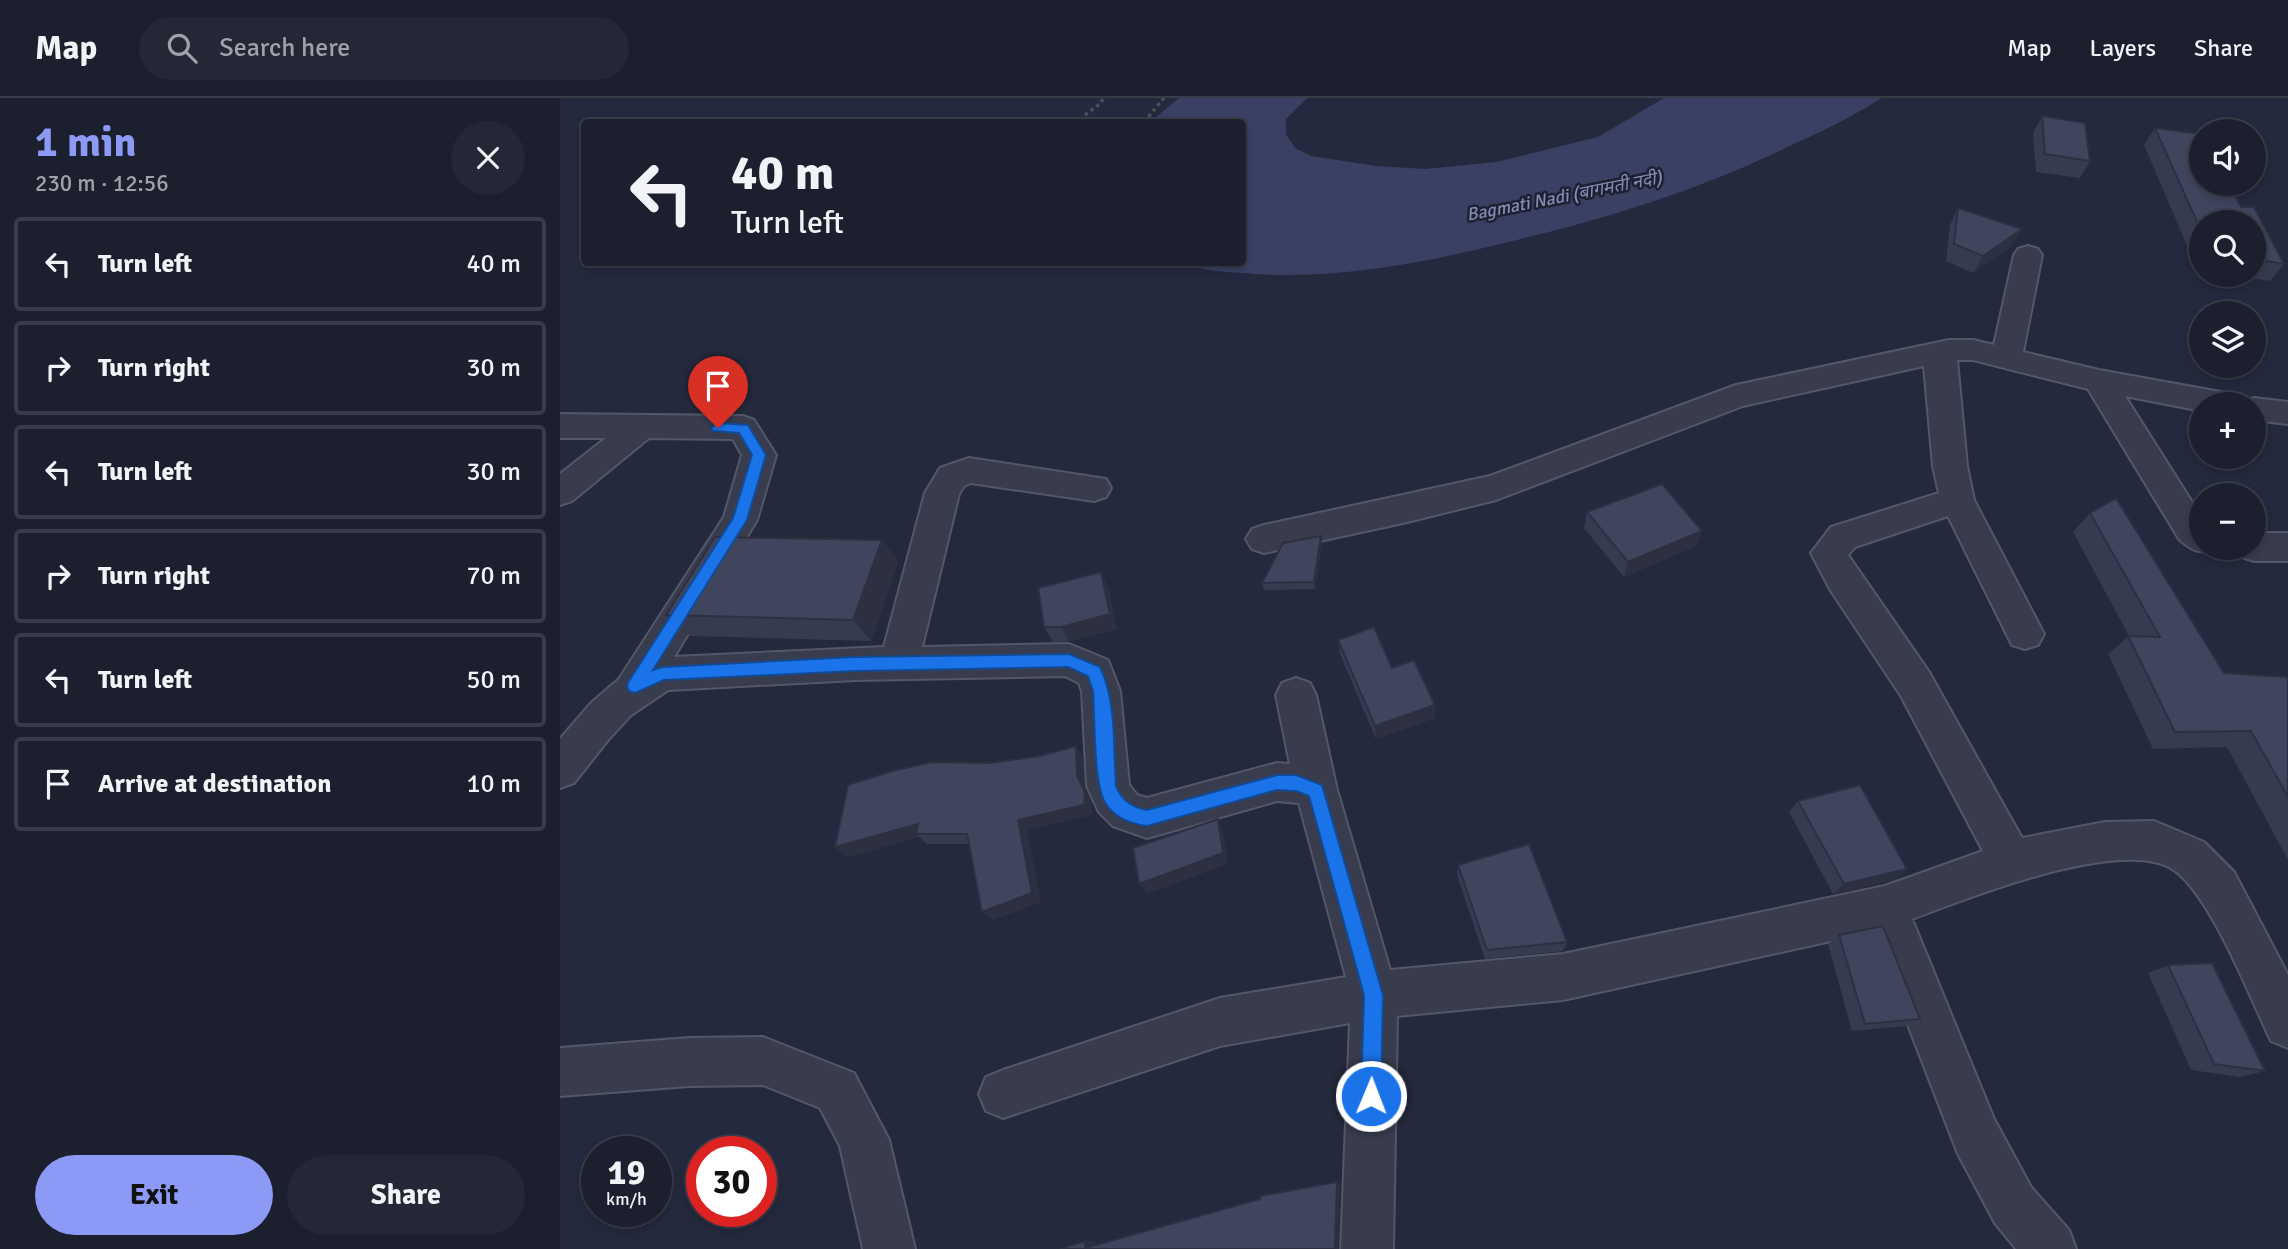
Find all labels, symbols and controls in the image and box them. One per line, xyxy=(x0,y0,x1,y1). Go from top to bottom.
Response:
search box xyxy=(139,17,629,80)
text: Map xyxy=(35,28,97,69)
icon: search xyxy=(163,29,201,67)
text: Search here xyxy=(219,32,350,64)
text: Map xyxy=(2007,33,2052,63)
text: Layers xyxy=(2090,33,2156,63)
text: Share xyxy=(2194,33,2253,63)
text: 1 min xyxy=(35,117,136,168)
map controls xyxy=(2189,119,2266,560)
button: sound xyxy=(2189,119,2266,196)
button: close xyxy=(451,121,525,195)
text: 40 m xyxy=(731,143,834,203)
icon: left xyxy=(616,147,707,238)
water label: Bagmati Nadi (बागमती नदी) xyxy=(1464,166,1665,226)
text: 230 m · 12:56 xyxy=(35,169,169,198)
text: Turn left xyxy=(731,203,844,242)
button: search xyxy=(2189,210,2266,287)
icon: left xyxy=(39,245,77,283)
text: Turn left xyxy=(98,248,192,280)
text: 40 m xyxy=(466,248,521,280)
button: layers xyxy=(2189,301,2266,378)
icon: right xyxy=(39,349,77,387)
text: Turn right xyxy=(98,352,210,384)
text: 30 m xyxy=(466,352,521,384)
pin xyxy=(688,356,748,428)
icon: arrive xyxy=(699,367,737,405)
button: + xyxy=(2189,392,2266,469)
icon: left xyxy=(39,453,77,491)
text: Turn left xyxy=(98,456,192,488)
text: 30 m xyxy=(466,456,521,488)
button: − xyxy=(2189,483,2266,560)
icon: right xyxy=(39,557,77,595)
text: Turn right xyxy=(98,560,210,592)
text: 70 m xyxy=(466,560,521,592)
icon: left xyxy=(39,661,77,699)
text: Turn left xyxy=(98,664,192,696)
text: 50 m xyxy=(466,664,521,696)
icon: arrive xyxy=(39,765,77,803)
text: Arrive at destination xyxy=(98,768,331,800)
text: 10 m xyxy=(466,768,521,800)
position arrow xyxy=(1334,1059,1408,1133)
speed limit sign: 30 xyxy=(686,1136,777,1227)
text: 19 xyxy=(608,1151,645,1194)
button: Exit xyxy=(35,1155,273,1235)
button: Share xyxy=(287,1155,525,1235)
text: km/h xyxy=(606,1188,647,1210)

